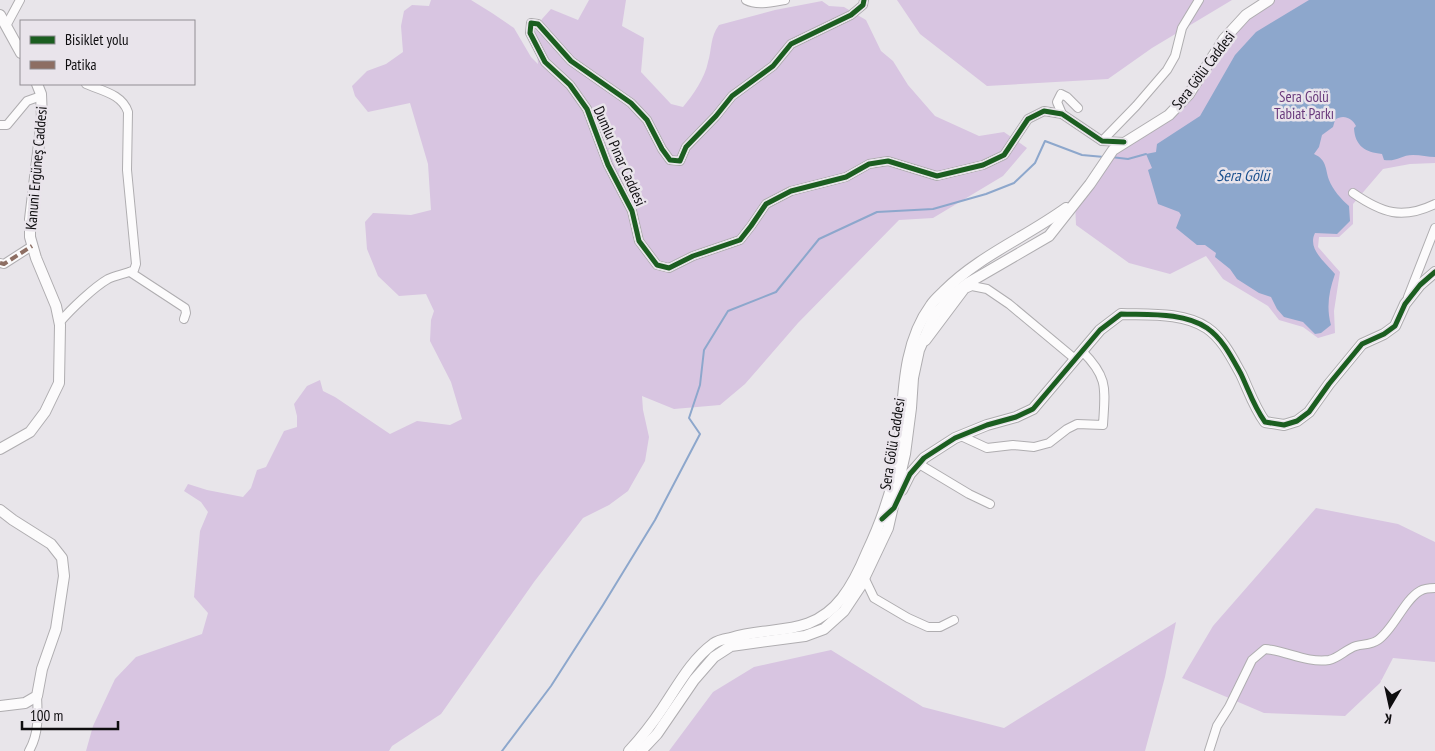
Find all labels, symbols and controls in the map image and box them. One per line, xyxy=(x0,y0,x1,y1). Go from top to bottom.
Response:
legend xyxy=(20,20,195,85)
street label: Sera Gölü Caddesi xyxy=(1167,27,1239,113)
text: Bisiklet yolu xyxy=(65,30,129,49)
text: Patika xyxy=(65,55,97,74)
park label: Sera Gölü Tabiat Parkı xyxy=(1274,87,1334,123)
street label: Dumlu Pınar Caddesi xyxy=(589,103,651,209)
street label: Kanuni Ergüneş Caddesi xyxy=(21,105,51,231)
water label: Sera Gölü xyxy=(1216,165,1272,185)
street label: Sera Gölü Caddesi xyxy=(875,397,909,491)
north arrow xyxy=(1365,681,1415,731)
scale bar xyxy=(22,698,119,730)
text: 100 m xyxy=(30,706,63,725)
text: K xyxy=(1382,709,1393,728)

